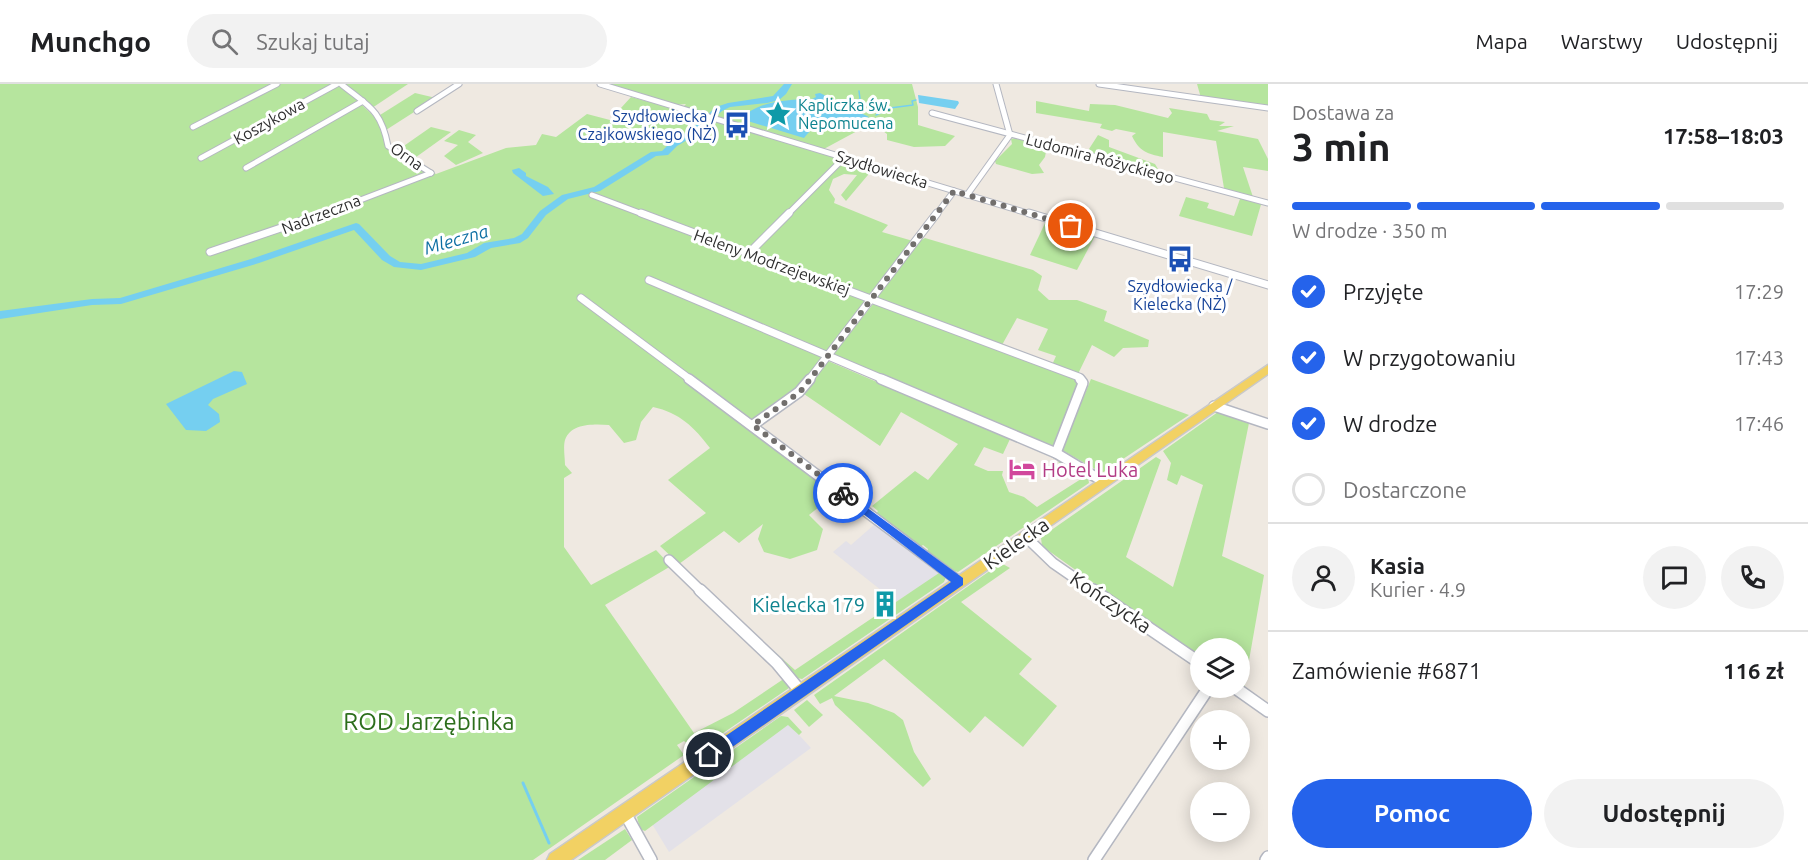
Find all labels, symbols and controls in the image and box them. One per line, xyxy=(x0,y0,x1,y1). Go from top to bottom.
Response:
search box xyxy=(187,14,607,68)
icon: search xyxy=(208,25,241,58)
text: Munchgo xyxy=(30,26,151,57)
text: Szukaj tutaj xyxy=(256,29,370,54)
text: Mapa xyxy=(1476,29,1528,53)
text: Warstwy xyxy=(1561,29,1643,53)
text: Udostępnij xyxy=(1676,29,1778,53)
street label: Koszykowa xyxy=(230,94,308,148)
place label: Kapliczka św. Nepomucena xyxy=(798,96,894,132)
place icon: Kapliczka św. Nepomucena xyxy=(763,99,793,129)
text: Dostawa za xyxy=(1292,101,1394,124)
place label: Szydłowiecka / Czajkowskiego (NŻ) xyxy=(578,107,718,144)
bus stop icon: Szydłowiecka / Czajkowskiego (NŻ) xyxy=(722,110,752,140)
text: 17:58–18:03 xyxy=(1663,123,1784,148)
text: 3 min xyxy=(1292,125,1391,168)
street label: Ludomira Różyckiego xyxy=(1024,130,1176,186)
street label: Orna xyxy=(387,138,427,174)
street label: Szydłowiecka xyxy=(834,146,930,192)
street label: Nadrzeczna xyxy=(279,191,363,237)
pin xyxy=(1045,200,1096,251)
icon: bag xyxy=(1054,209,1087,242)
text: W drodze · 350 m xyxy=(1292,219,1448,242)
water label: Mleczna xyxy=(422,220,491,258)
street label: Heleny Modrzejewskiej xyxy=(691,225,853,299)
bus stop icon: Szydłowiecka / Kielecka (NŻ) xyxy=(1165,244,1195,274)
icon: check xyxy=(1292,275,1325,308)
place label: Szydłowiecka / Kielecka (NŻ) xyxy=(1128,277,1234,314)
text: Przyjęte xyxy=(1343,279,1424,304)
text: 17:29 xyxy=(1734,280,1784,303)
icon: check xyxy=(1292,341,1325,374)
text: W przygotowaniu xyxy=(1343,345,1516,370)
text: 17:43 xyxy=(1734,346,1784,369)
icon: check xyxy=(1292,407,1325,440)
text: W drodze xyxy=(1343,411,1437,436)
text: 17:46 xyxy=(1734,412,1784,435)
hotel icon: Hotel Luka xyxy=(1007,454,1037,484)
place label: Hotel Luka xyxy=(1042,458,1138,481)
courier xyxy=(813,463,873,523)
icon: bike xyxy=(827,477,860,510)
text: Dostarczone xyxy=(1343,477,1467,502)
street label: Kielecka xyxy=(979,512,1053,574)
button: person xyxy=(1292,546,1355,609)
button: chat xyxy=(1643,546,1706,609)
button: phone xyxy=(1721,546,1784,609)
text: Kasia xyxy=(1370,553,1425,578)
street label: Kończycka xyxy=(1066,567,1156,637)
text: Kurier · 4.9 xyxy=(1370,578,1466,601)
building icon: Kielecka 179 xyxy=(870,589,900,619)
place label: Kielecka 179 xyxy=(752,593,865,616)
map controls xyxy=(1190,638,1250,842)
button: layers xyxy=(1190,638,1250,698)
text: Zamówienie #6871 xyxy=(1292,658,1481,683)
text: 116 zł xyxy=(1723,658,1784,683)
park label: ROD Jarzębinka xyxy=(343,708,515,735)
button: + xyxy=(1190,710,1250,770)
pin xyxy=(683,729,734,780)
icon: home xyxy=(692,738,725,771)
button: Pomoc xyxy=(1292,779,1532,848)
button: Udostępnij xyxy=(1544,779,1784,848)
button: − xyxy=(1190,782,1250,842)

